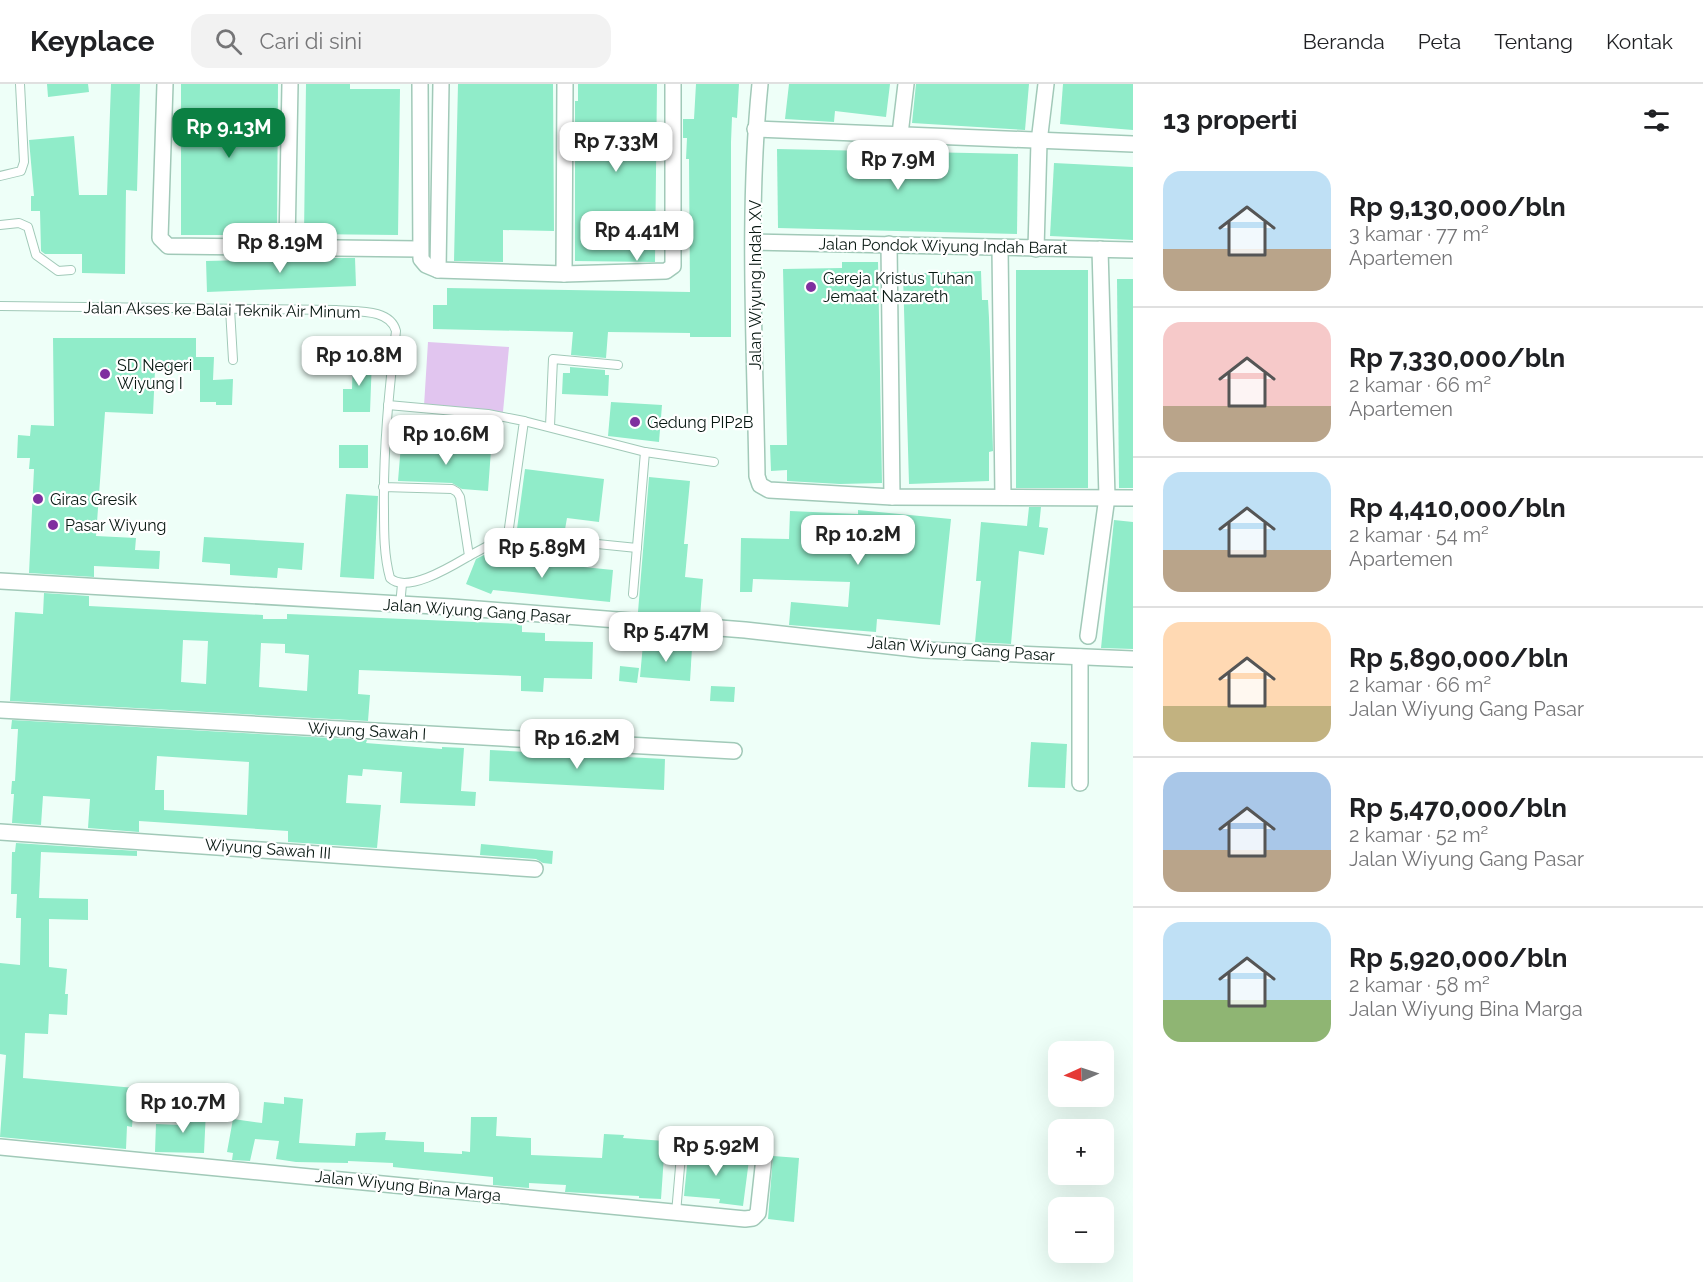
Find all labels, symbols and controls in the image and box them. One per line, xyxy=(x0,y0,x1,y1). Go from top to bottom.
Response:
search box xyxy=(191,14,611,68)
text: Keyplace xyxy=(30,25,155,58)
icon: search xyxy=(212,25,245,58)
text: Cari di sini xyxy=(260,28,362,54)
text: Beranda xyxy=(1303,29,1385,54)
text: Peta xyxy=(1418,29,1461,54)
text: Tentang xyxy=(1494,29,1573,54)
text: Kontak xyxy=(1606,29,1673,54)
icon: filters xyxy=(1640,104,1673,137)
text: 13 properti xyxy=(1163,105,1297,135)
pin: Rp 9.13M xyxy=(167,108,291,159)
text: Rp 9.13M xyxy=(186,115,272,139)
pin: Rp 7.33M xyxy=(554,122,678,173)
text: Rp 7.33M xyxy=(574,129,658,153)
pin: Rp 7.9M xyxy=(843,140,953,191)
text: Rp 7.9M xyxy=(861,147,935,171)
text: Rp 9,130,000/bln xyxy=(1349,192,1566,222)
icon: home xyxy=(1211,195,1283,267)
street label: Jalan Wiyung Indah XV xyxy=(746,200,765,370)
pin: Rp 4.41M xyxy=(575,211,699,262)
text: Rp 4.41M xyxy=(594,218,680,242)
text: 3 kamar · 77 m² xyxy=(1349,222,1489,246)
pin: Rp 8.19M xyxy=(218,223,342,274)
text: Rp 8.19M xyxy=(237,230,323,254)
street label: Jalan Pondok Wiyung Indah Barat xyxy=(818,234,1068,258)
text: Apartemen xyxy=(1349,246,1453,270)
place label: Gereja Kristus Tuhan Jemaat Nazareth xyxy=(823,269,974,306)
marker: Gereja Kristus Tuhan Jemaat Nazareth xyxy=(804,280,818,294)
street label: Jalan Akses ke Balai Teknik Air Minum xyxy=(83,298,361,322)
pin: Rp 10.8M xyxy=(297,336,421,387)
text: Rp 10.8M xyxy=(316,343,402,367)
text: Rp 7,330,000/bln xyxy=(1349,343,1565,373)
icon: home xyxy=(1211,346,1283,418)
place label: SD Negeri Wiyung I xyxy=(117,356,192,393)
marker: SD Negeri Wiyung I xyxy=(98,367,112,381)
text: 2 kamar · 66 m² xyxy=(1349,373,1491,397)
text: Apartemen xyxy=(1349,397,1453,421)
place label: Gedung PIP2B xyxy=(647,413,753,432)
pin: Rp 10.6M xyxy=(384,415,508,466)
marker: Gedung PIP2B xyxy=(628,415,642,429)
text: Rp 10.6M xyxy=(403,422,489,446)
place label: Giras Gresik xyxy=(50,490,137,509)
marker: Giras Gresik xyxy=(31,492,45,506)
text: Rp 4,410,000/bln xyxy=(1349,493,1566,523)
icon: home xyxy=(1211,496,1283,568)
pin: Rp 10.2M xyxy=(796,515,920,566)
place label: Pasar Wiyung xyxy=(65,516,166,535)
marker: Pasar Wiyung xyxy=(46,518,60,532)
text: Rp 10.2M xyxy=(815,522,901,546)
text: 2 kamar · 54 m² xyxy=(1349,523,1489,547)
pin: Rp 5.89M xyxy=(480,528,604,579)
text: Rp 5.89M xyxy=(498,535,586,559)
text: Apartemen xyxy=(1349,547,1453,571)
street label: Jalan Wiyung Gang Pasar xyxy=(383,595,572,627)
pin: Rp 5.47M xyxy=(604,612,728,663)
text: Rp 5.47M xyxy=(623,619,709,643)
street label: Jalan Wiyung Gang Pasar xyxy=(867,633,1056,665)
text: Rp 5,890,000/bln xyxy=(1349,643,1569,673)
icon: home xyxy=(1211,646,1283,718)
text: 2 kamar · 66 m² xyxy=(1349,673,1491,697)
text: Jalan Wiyung Gang Pasar xyxy=(1349,697,1584,721)
street label: Wiyung Sawah I xyxy=(307,718,427,744)
pin: Rp 16.2M xyxy=(515,719,639,770)
text: Rp 16.2M xyxy=(534,726,620,750)
text: Rp 5,470,000/bln xyxy=(1349,793,1567,823)
icon: home xyxy=(1211,796,1283,868)
text: 2 kamar · 52 m² xyxy=(1349,823,1488,847)
street label: Wiyung Sawah III xyxy=(204,835,332,863)
text: Jalan Wiyung Gang Pasar xyxy=(1349,847,1584,871)
text: Rp 5,920,000/bln xyxy=(1349,943,1567,973)
icon: home xyxy=(1211,946,1283,1018)
text: 2 kamar · 58 m² xyxy=(1349,973,1490,997)
text: Jalan Wiyung Bina Marga xyxy=(1349,997,1583,1021)
north arrow xyxy=(1048,1041,1114,1107)
map controls xyxy=(1048,1041,1114,1263)
pin: Rp 10.7M xyxy=(121,1083,245,1134)
text: Rp 10.7M xyxy=(140,1090,226,1114)
button: + xyxy=(1048,1119,1114,1185)
pin: Rp 5.92M xyxy=(654,1126,778,1177)
text: Rp 5.92M xyxy=(673,1133,759,1157)
street label: Jalan Wiyung Bina Marga xyxy=(314,1167,502,1205)
button: − xyxy=(1048,1197,1114,1263)

